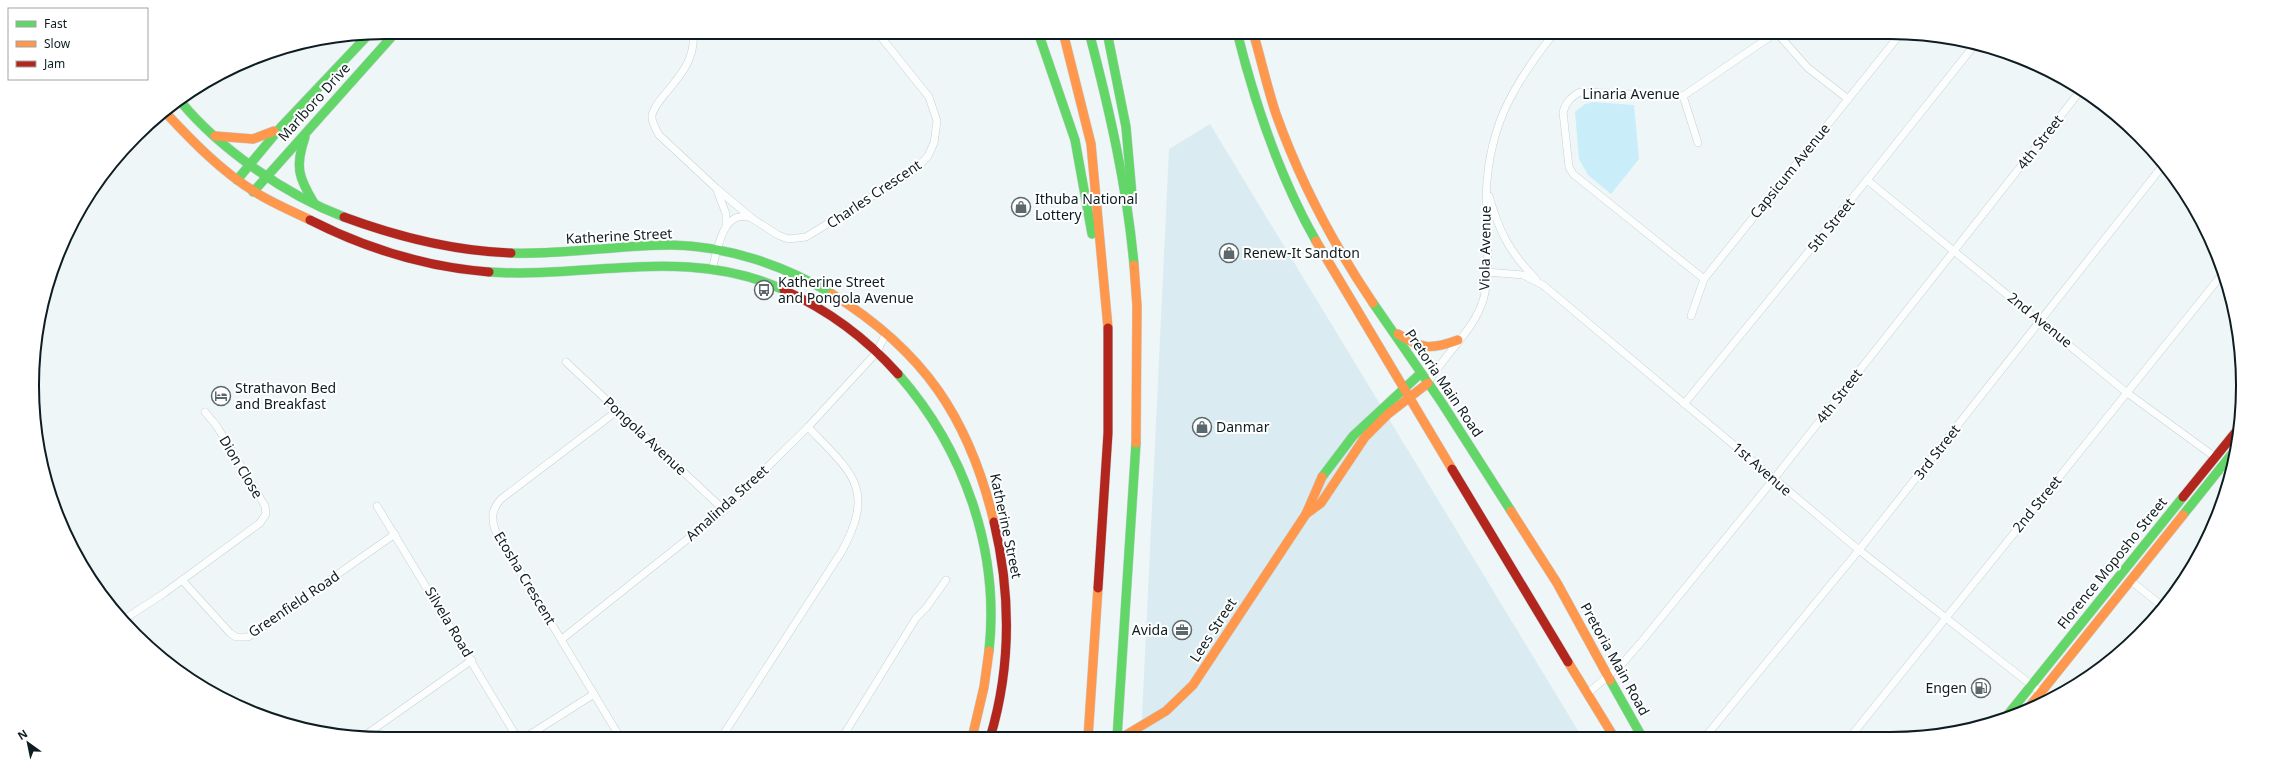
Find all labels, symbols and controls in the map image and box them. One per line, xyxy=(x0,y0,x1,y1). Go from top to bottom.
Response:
legend xyxy=(8,8,148,80)
text: Fast xyxy=(44,15,68,32)
text: Slow xyxy=(44,35,71,52)
text: Jam xyxy=(43,55,65,72)
street label: Marlboro Drive xyxy=(273,58,354,145)
street label: Linaria Avenue xyxy=(1582,84,1680,103)
street label: 4th Street xyxy=(2012,110,2067,173)
street label: Capsicum Avenue xyxy=(1745,119,1834,222)
street label: Charles Crescent xyxy=(823,155,925,232)
place label: Ithuba National Lottery xyxy=(1035,189,1138,224)
street label: 5th Street xyxy=(1803,194,1858,256)
shop icon: Ithuba National Lottery xyxy=(1010,196,1032,218)
street label: Viola Avenue xyxy=(1474,205,1495,291)
street label: Katherine Street xyxy=(565,223,673,248)
shop icon: Renew-It Sandton xyxy=(1218,242,1240,264)
place label: Renew-It Sandton xyxy=(1243,243,1360,262)
place label: Katherine Street and Pongola Avenue xyxy=(778,272,914,307)
bus stop icon: Katherine Street and Pongola Avenue xyxy=(753,279,775,301)
street label: 2nd Avenue xyxy=(2004,288,2077,352)
street label: Pretoria Main Road xyxy=(1401,325,1488,440)
street label: 4th Street xyxy=(1811,364,1866,427)
place label: Strathavon Bed and Breakfast xyxy=(235,378,336,413)
hotel icon: Strathavon Bed and Breakfast xyxy=(210,385,232,407)
street label: Pongola Avenue xyxy=(600,392,691,479)
shop icon: Danmar xyxy=(1191,416,1213,438)
place label: Danmar xyxy=(1216,417,1270,436)
street label: 3rd Street xyxy=(1909,420,1964,483)
street label: Dion Close xyxy=(215,432,268,502)
street label: 1st Avenue xyxy=(1729,438,1796,500)
street label: Amalinda Street xyxy=(681,460,772,545)
street label: 2nd Street xyxy=(2008,471,2065,536)
street label: Katherine Street xyxy=(986,472,1027,580)
street label: Florence Moposho Street xyxy=(2052,493,2171,633)
street label: Etosha Crescent xyxy=(490,528,561,628)
street label: Greenfield Road xyxy=(244,566,343,641)
street label: Silvela Road xyxy=(421,583,478,660)
street label: Lees Street xyxy=(1185,594,1240,665)
street label: Pretoria Main Road xyxy=(1576,599,1654,719)
office icon: Avida xyxy=(1171,619,1193,641)
place label: Avida xyxy=(1132,620,1168,639)
fuel station icon: Engen xyxy=(1970,677,1992,699)
place label: Engen xyxy=(1925,678,1967,697)
north arrow xyxy=(8,723,48,763)
text: N xyxy=(14,725,30,743)

